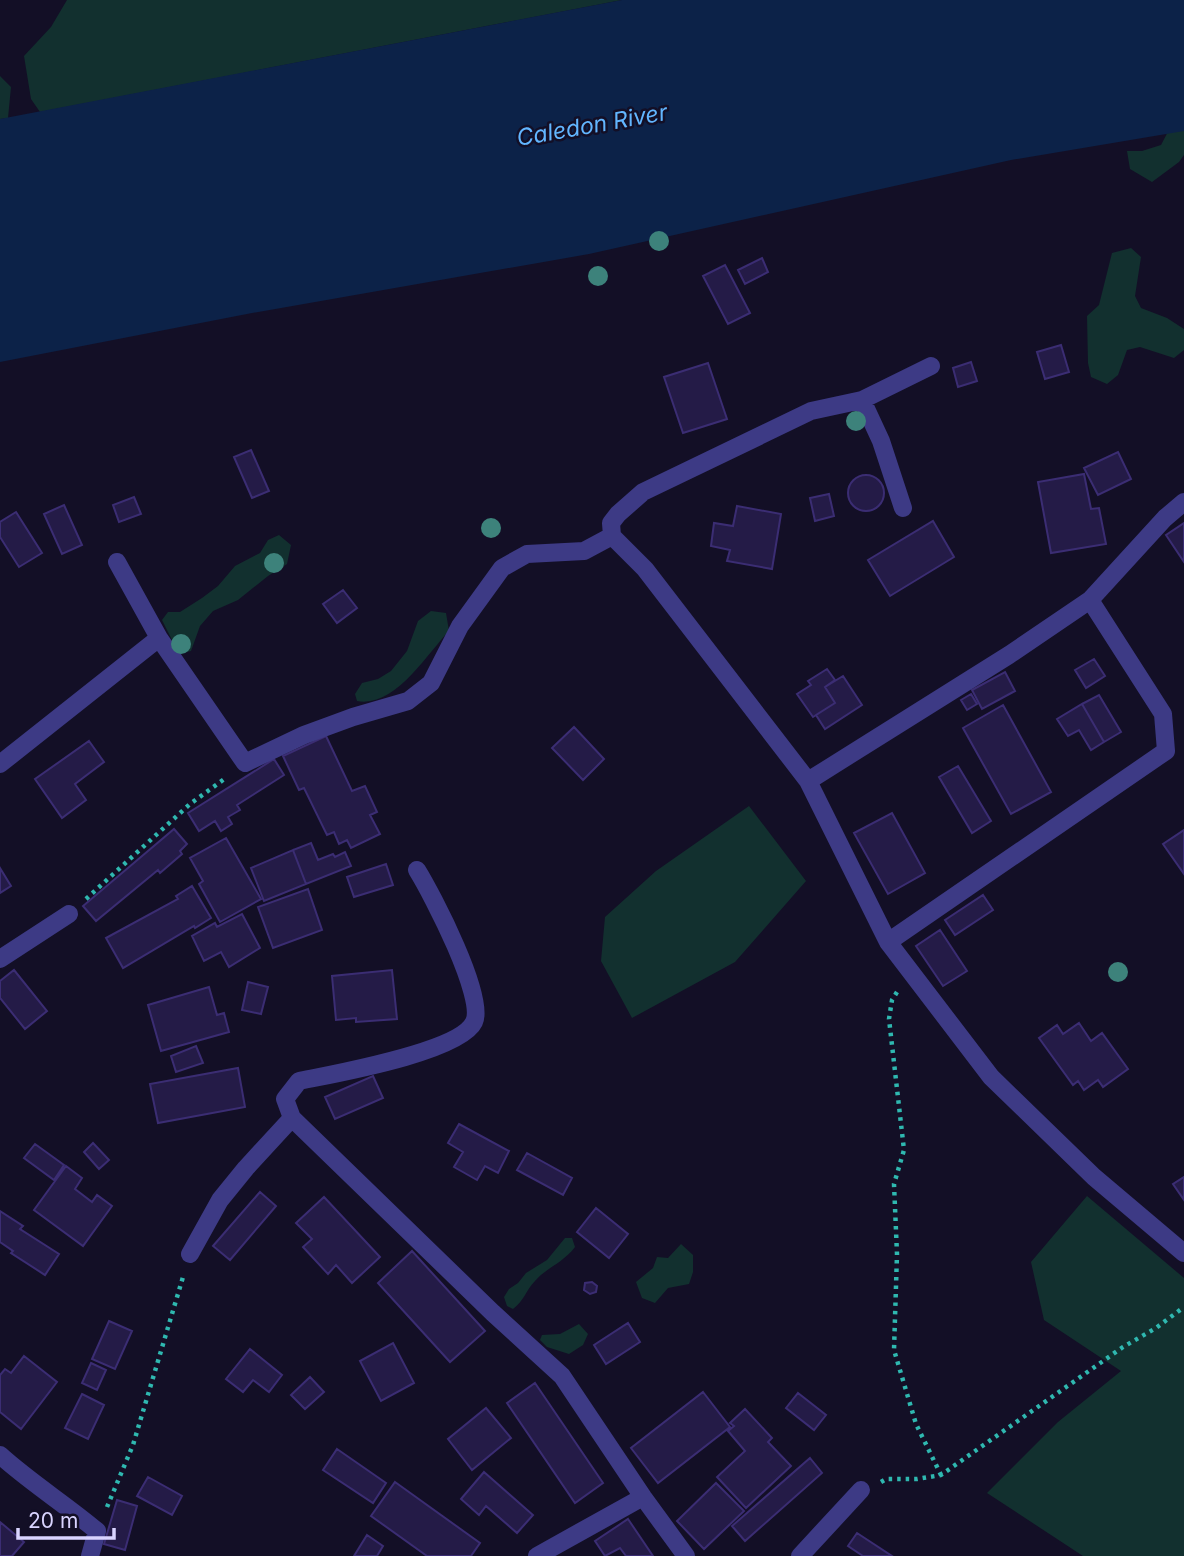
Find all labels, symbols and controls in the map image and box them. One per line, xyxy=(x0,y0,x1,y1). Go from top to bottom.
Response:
water label: Caledon River xyxy=(514,98,671,152)
scale bar xyxy=(18,1496,114,1540)
text: 20 m xyxy=(28,1508,78,1533)

